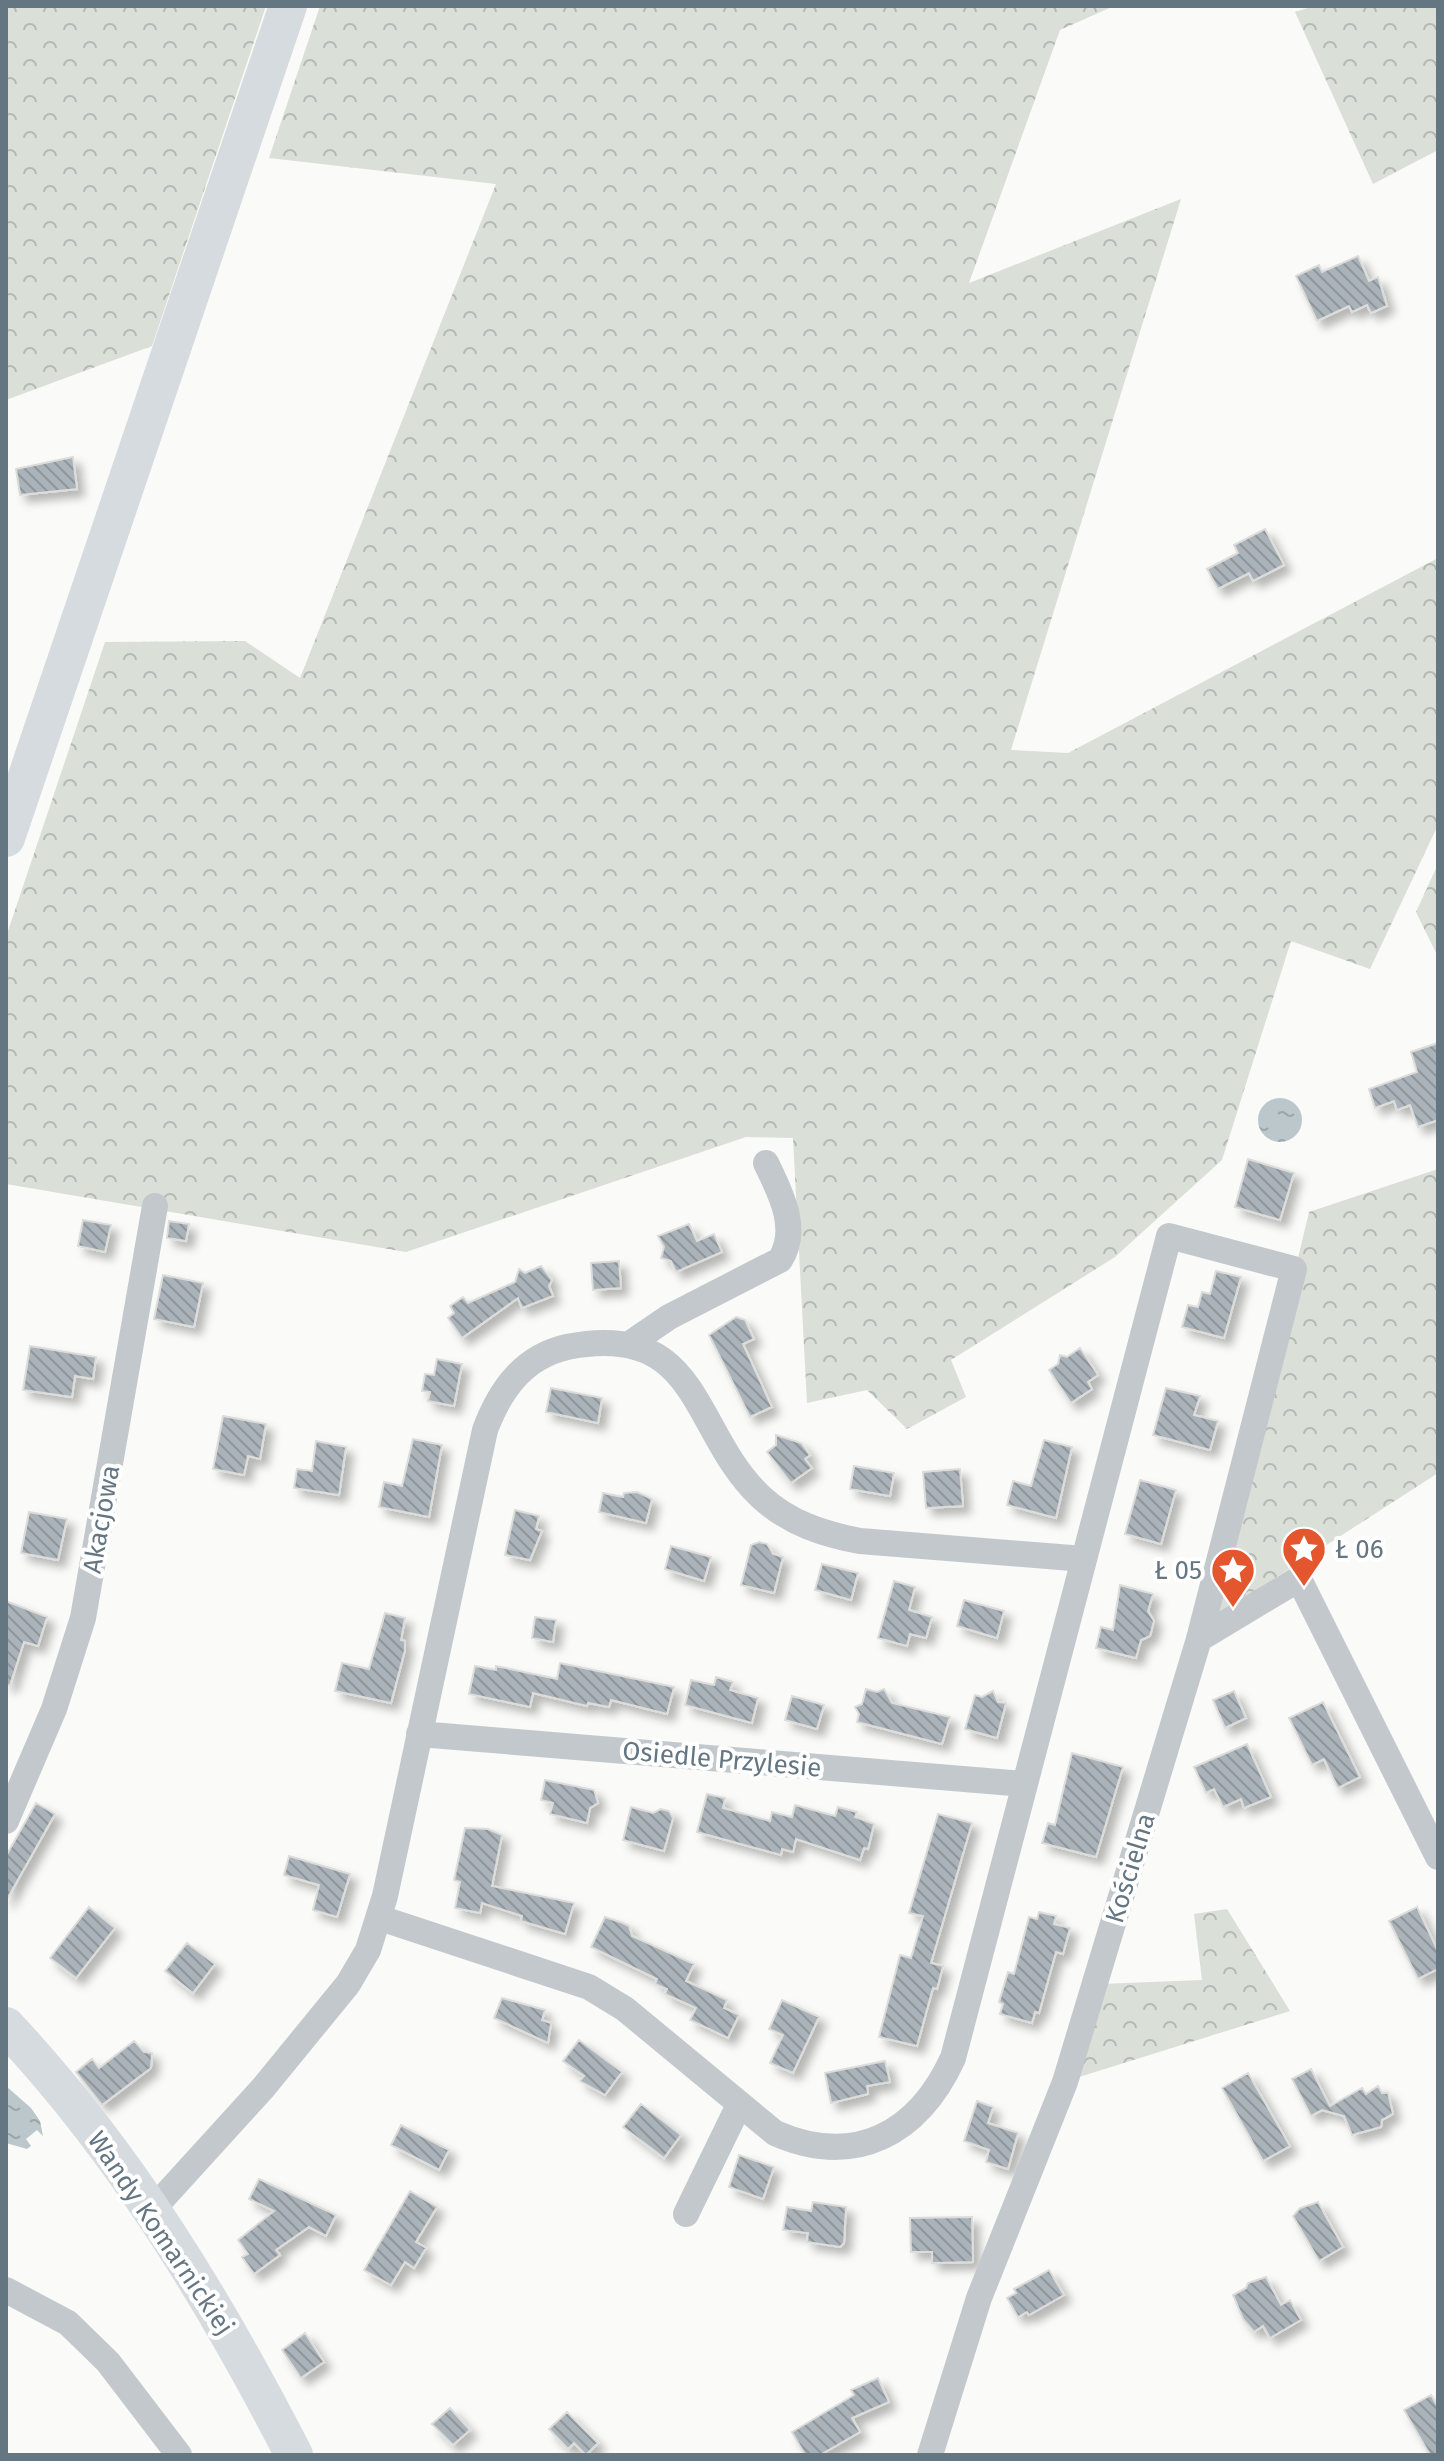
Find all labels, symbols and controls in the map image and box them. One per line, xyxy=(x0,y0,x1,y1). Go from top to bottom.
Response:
street label: Akacjowa xyxy=(77,1463,126,1576)
place icon: Ł 06 xyxy=(1280,1525,1328,1588)
place label: Ł 06 xyxy=(1335,1534,1384,1565)
place icon: Ł 05 xyxy=(1209,1546,1257,1609)
place label: Ł 05 xyxy=(1154,1555,1202,1586)
street label: Osiedle Przylesie xyxy=(621,1735,823,1784)
street label: Kościelna xyxy=(1099,1809,1162,1927)
street label: Wandy Komarnickiej xyxy=(81,2126,240,2341)

